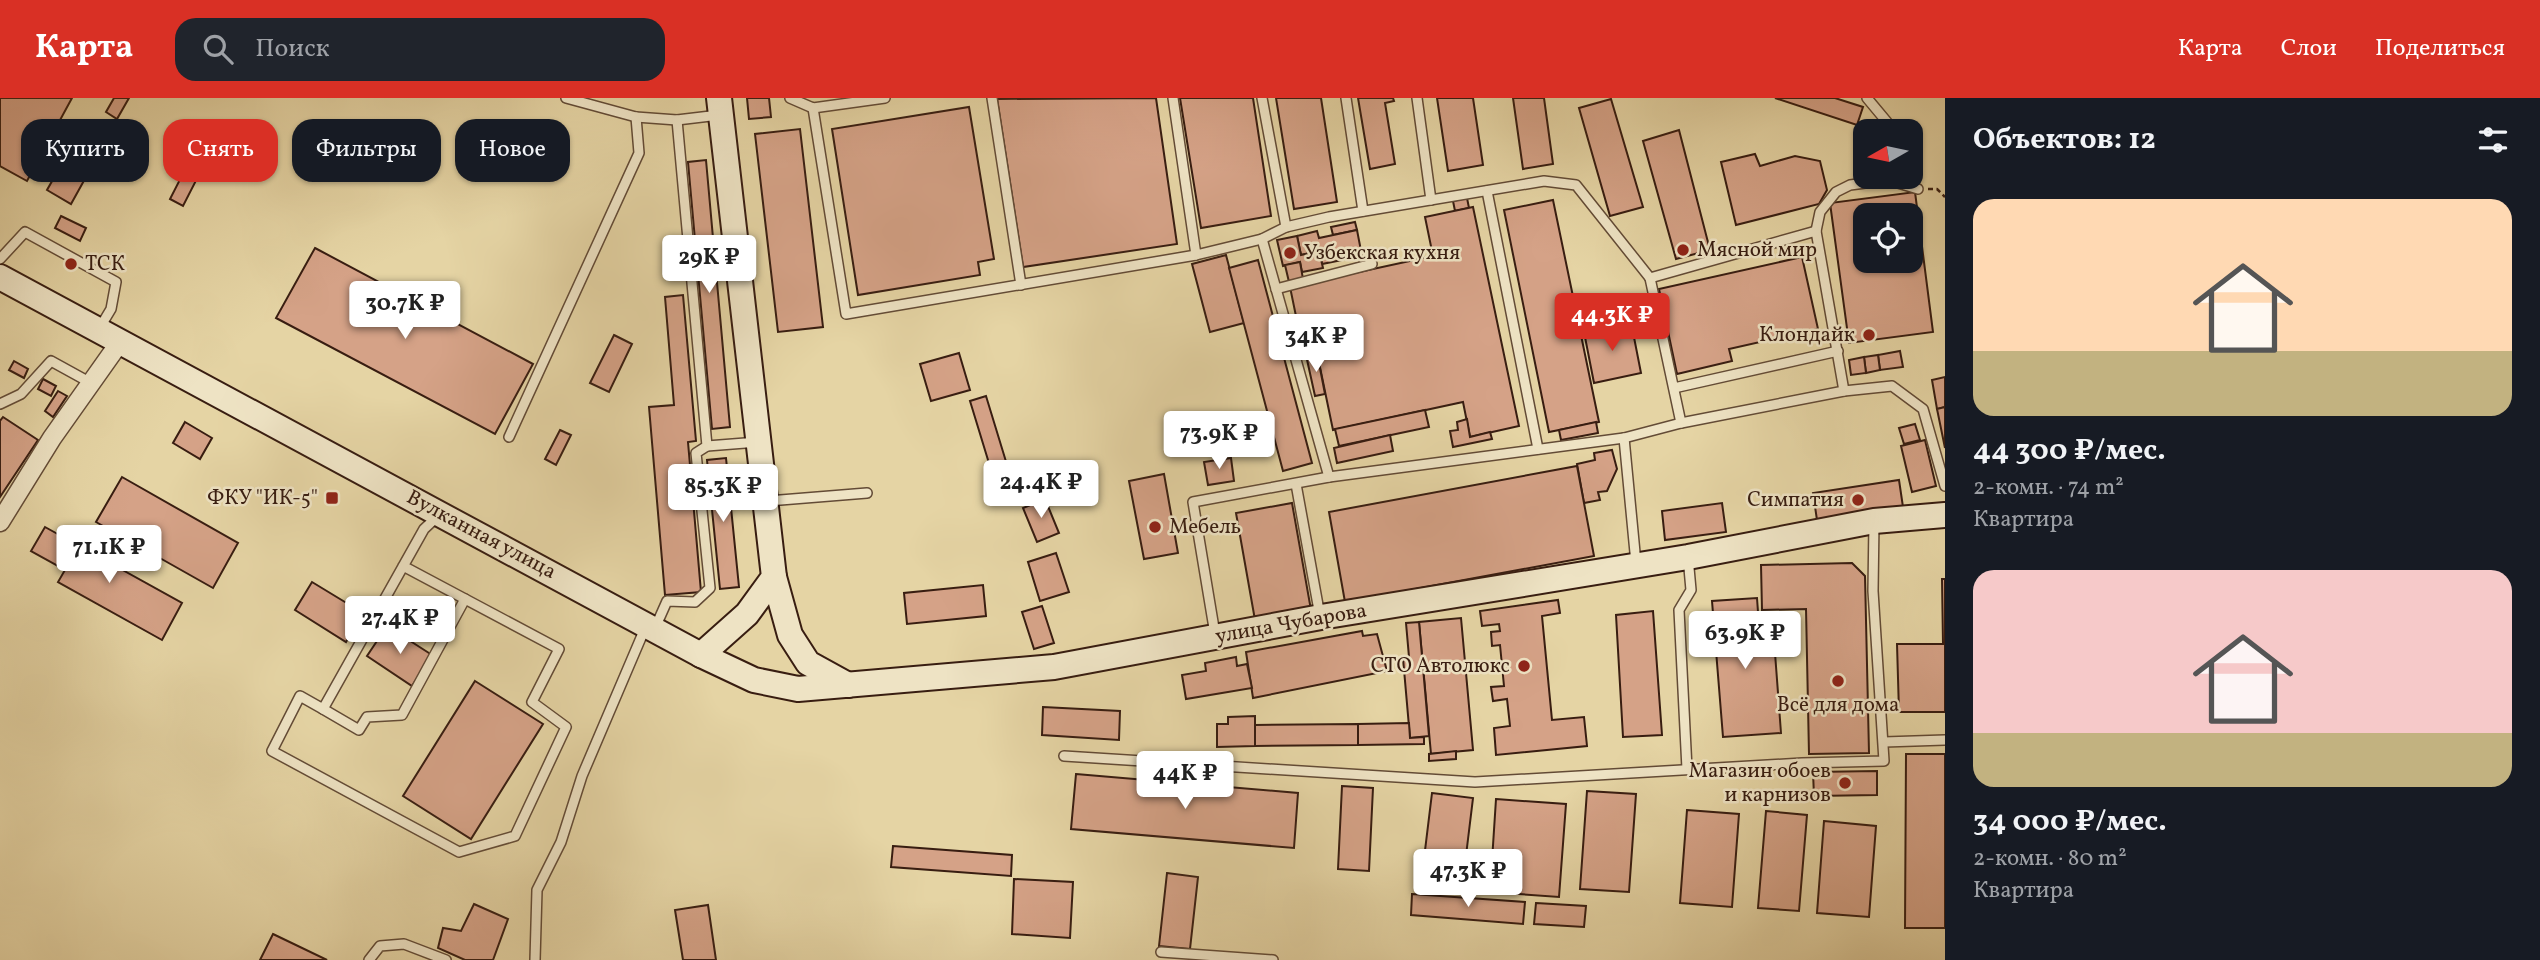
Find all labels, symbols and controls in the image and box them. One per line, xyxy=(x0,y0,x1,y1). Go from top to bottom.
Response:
search box xyxy=(175,18,665,81)
text: Карта xyxy=(35,26,133,72)
icon: search xyxy=(199,30,237,68)
text: Поиск xyxy=(255,31,330,67)
text: Карта xyxy=(2178,32,2243,66)
text: Слои xyxy=(2281,32,2337,66)
text: Поделиться xyxy=(2375,32,2505,66)
chip: Купить xyxy=(21,119,149,182)
chip: Снять xyxy=(163,119,278,182)
chip: Фильтры xyxy=(292,119,441,182)
chip: Новое xyxy=(455,119,570,182)
north arrow xyxy=(1853,119,1923,189)
map controls xyxy=(1853,119,1923,273)
text: Объектов: 12 xyxy=(1973,119,2156,161)
icon: filters xyxy=(2474,121,2512,159)
button: locate xyxy=(1853,203,1923,273)
pin: 29K ₽ xyxy=(660,236,758,295)
place label: Мясной мир xyxy=(1697,236,1817,265)
place label: Узбекская кухня xyxy=(1304,239,1460,268)
text: 29K ₽ xyxy=(678,242,740,274)
marker: Мясной мир xyxy=(1675,242,1691,258)
marker: Узбекская кухня xyxy=(1282,245,1298,261)
icon: home xyxy=(2180,245,2306,371)
place label: ТСК xyxy=(85,250,125,279)
marker: ТСК xyxy=(63,256,79,272)
pin: 30.7K ₽ xyxy=(340,282,470,341)
text: 30.7K ₽ xyxy=(365,288,445,320)
pin: 44.3K ₽ xyxy=(1547,294,1677,353)
text: 44.3K ₽ xyxy=(1571,300,1653,332)
pin: 34K ₽ xyxy=(1267,314,1365,374)
text: 34K ₽ xyxy=(1285,321,1347,353)
place label: Клондайк xyxy=(1759,321,1855,350)
marker: Клондайк xyxy=(1861,327,1877,343)
pin: 73.9K ₽ xyxy=(1154,412,1284,471)
text: 73.9K ₽ xyxy=(1180,418,1258,450)
text: 44 300 ₽/мес. xyxy=(1973,430,2166,472)
pin: 24.4K ₽ xyxy=(976,460,1106,520)
pin: 85.3K ₽ xyxy=(658,464,788,524)
text: 24.4K ₽ xyxy=(999,467,1083,499)
text: 85.3K ₽ xyxy=(684,471,762,503)
text: 2-комн. · 74 m² xyxy=(1973,472,2124,504)
street label: Вулканная улица xyxy=(401,483,561,587)
place label: ФКУ "ИК-5" xyxy=(207,484,318,513)
place label: Симпатия xyxy=(1747,486,1844,515)
marker: ФКУ "ИК-5" xyxy=(324,490,340,506)
marker: Симпатия xyxy=(1850,492,1866,508)
text: Квартира xyxy=(1973,504,2074,536)
place label: Мебель xyxy=(1169,513,1241,542)
marker: Мебель xyxy=(1147,519,1163,535)
pin: 71.1K ₽ xyxy=(44,526,174,585)
text: 71.1K ₽ xyxy=(72,532,146,564)
pin: 27.4K ₽ xyxy=(335,596,465,656)
street label: улица Чубарова xyxy=(1213,596,1369,652)
text: 27.4K ₽ xyxy=(361,603,439,635)
pin: 63.9K ₽ xyxy=(1680,612,1810,671)
icon: home xyxy=(2180,616,2306,742)
text: 63.9K ₽ xyxy=(1705,618,1785,650)
place label: СТО Автолюкс xyxy=(1371,652,1510,681)
marker: СТО Автолюкс xyxy=(1516,658,1532,674)
marker: Всё для дома xyxy=(1830,673,1846,689)
place label: Всё для дома xyxy=(1777,691,1899,720)
pin: 44K ₽ xyxy=(1136,752,1234,811)
place label: Магазин обоев и карнизов xyxy=(1688,757,1831,810)
text: 44K ₽ xyxy=(1153,758,1217,790)
marker: Магазин обоев и карнизов xyxy=(1837,775,1853,791)
text: 34 000 ₽/мес. xyxy=(1973,801,2167,843)
text: 2-комн. · 80 m² xyxy=(1973,843,2127,875)
pin: 47.3K ₽ xyxy=(1403,850,1533,909)
text: 47.3K ₽ xyxy=(1429,856,1507,888)
text: Квартира xyxy=(1973,875,2074,907)

